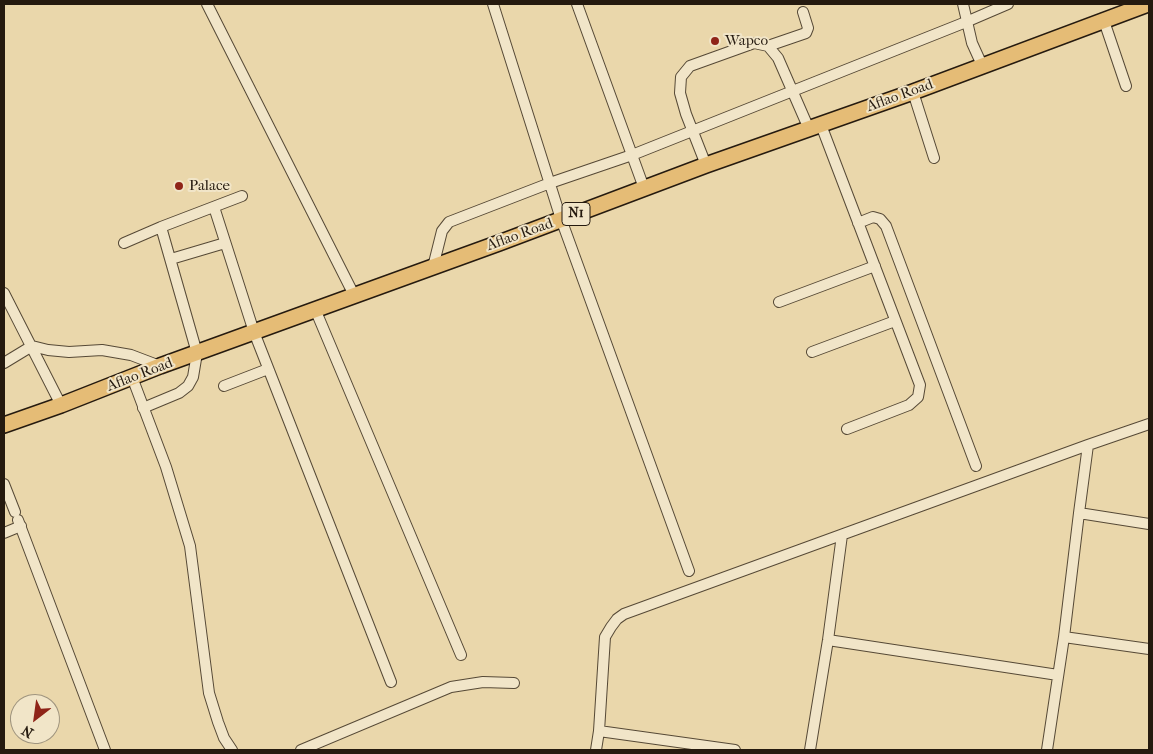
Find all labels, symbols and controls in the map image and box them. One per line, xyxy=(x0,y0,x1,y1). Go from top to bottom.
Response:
place label: Wapco xyxy=(725,32,768,50)
marker: Wapco xyxy=(709,35,721,47)
street label: Aflao Road xyxy=(864,76,936,116)
place label: Palace xyxy=(189,177,230,195)
marker: Palace xyxy=(173,180,185,192)
road number: N1 xyxy=(562,202,590,225)
street label: Aflao Road xyxy=(484,215,556,255)
street label: Aflao Road xyxy=(104,354,176,396)
north arrow xyxy=(10,694,60,744)
text: N xyxy=(19,722,37,742)

